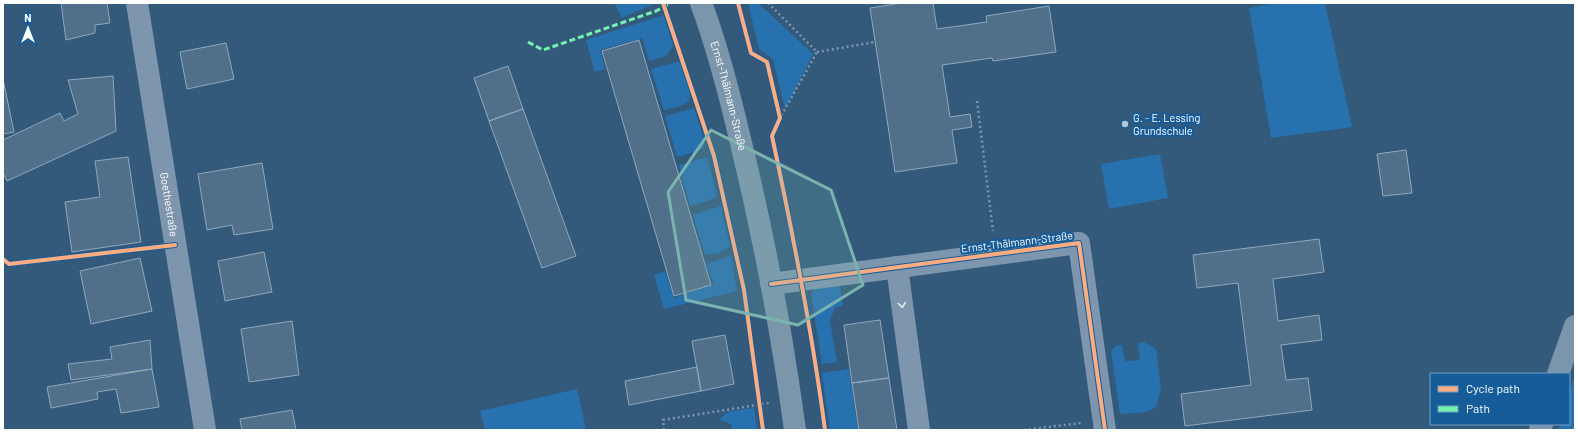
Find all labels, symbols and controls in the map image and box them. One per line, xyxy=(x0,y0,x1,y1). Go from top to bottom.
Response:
north arrow xyxy=(8,8,48,48)
text: N xyxy=(24,11,32,24)
street label: Ernst-Thälmann-Straße xyxy=(708,39,750,152)
place label: G. - E. Lessing Grundschule xyxy=(1133,111,1201,137)
marker: G. - E. Lessing Grundschule xyxy=(1120,119,1130,129)
street label: Goethestraße xyxy=(158,171,181,238)
street label: Ernst-Thälmann-Straße xyxy=(960,228,1074,255)
one-way arrow xyxy=(897,302,906,309)
legend xyxy=(1430,373,1570,425)
text: Cycle path xyxy=(1466,381,1520,395)
text: Path xyxy=(1466,401,1490,415)

